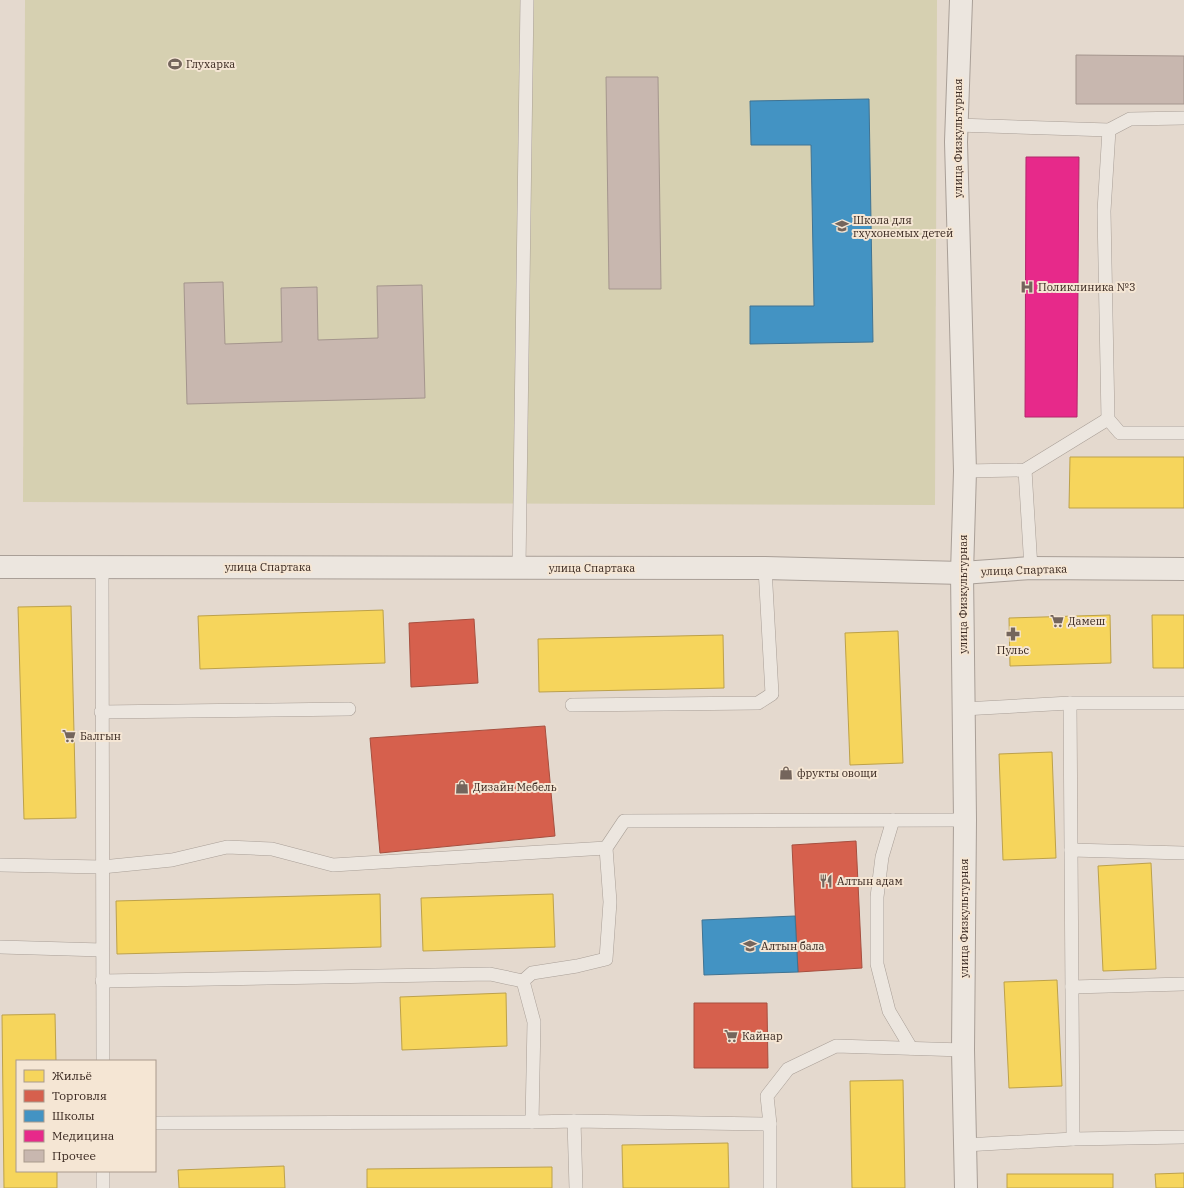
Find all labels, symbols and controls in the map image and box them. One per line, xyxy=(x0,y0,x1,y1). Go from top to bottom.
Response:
sports icon: Глухарка xyxy=(167,56,183,72)
place label: Глухарка xyxy=(186,57,235,71)
street label: улица Физкультурная xyxy=(951,78,965,198)
place label: Школа для гхухонемых детей xyxy=(853,213,953,240)
school or university icon: Школа для гхухонемых детей xyxy=(834,218,850,234)
hospital icon: Поликлиника №3 xyxy=(1019,279,1035,295)
place label: Поликлиника №3 xyxy=(1038,280,1136,294)
street label: улица Физкультурная xyxy=(956,534,970,654)
street label: улица Спартака xyxy=(225,560,311,574)
street label: улица Спартака xyxy=(549,561,635,575)
street label: улица Спартака xyxy=(981,561,1067,579)
supermarket icon: Дамеш xyxy=(1049,613,1065,629)
place label: Дамеш xyxy=(1068,614,1106,628)
pharmacy icon: Пульс xyxy=(1005,626,1021,642)
place label: Пульс xyxy=(997,643,1030,657)
supermarket icon: Балгын xyxy=(61,728,77,744)
place label: Балгын xyxy=(80,729,121,743)
shop icon: фрукты овощи xyxy=(778,765,794,781)
place label: фрукты овощи xyxy=(797,766,877,780)
shop icon: Дизайн Мебель xyxy=(454,779,470,795)
place label: Дизайн Мебель xyxy=(473,780,557,794)
street label: улица Физкультурная xyxy=(957,858,971,978)
restaurant icon: Алтын адам xyxy=(818,873,834,889)
place label: Алтын адам xyxy=(837,874,903,888)
school or university icon: Алтын бала xyxy=(742,938,758,954)
place label: Алтын бала xyxy=(761,939,825,953)
supermarket icon: Кайнар xyxy=(723,1028,739,1044)
place label: Кайнар xyxy=(742,1029,783,1043)
legend xyxy=(16,1060,156,1172)
text: Жильё xyxy=(52,1068,92,1083)
text: Торговля xyxy=(52,1088,107,1103)
text: Школы xyxy=(52,1108,95,1123)
text: Медицина xyxy=(52,1128,115,1143)
text: Прочее xyxy=(52,1148,96,1163)

